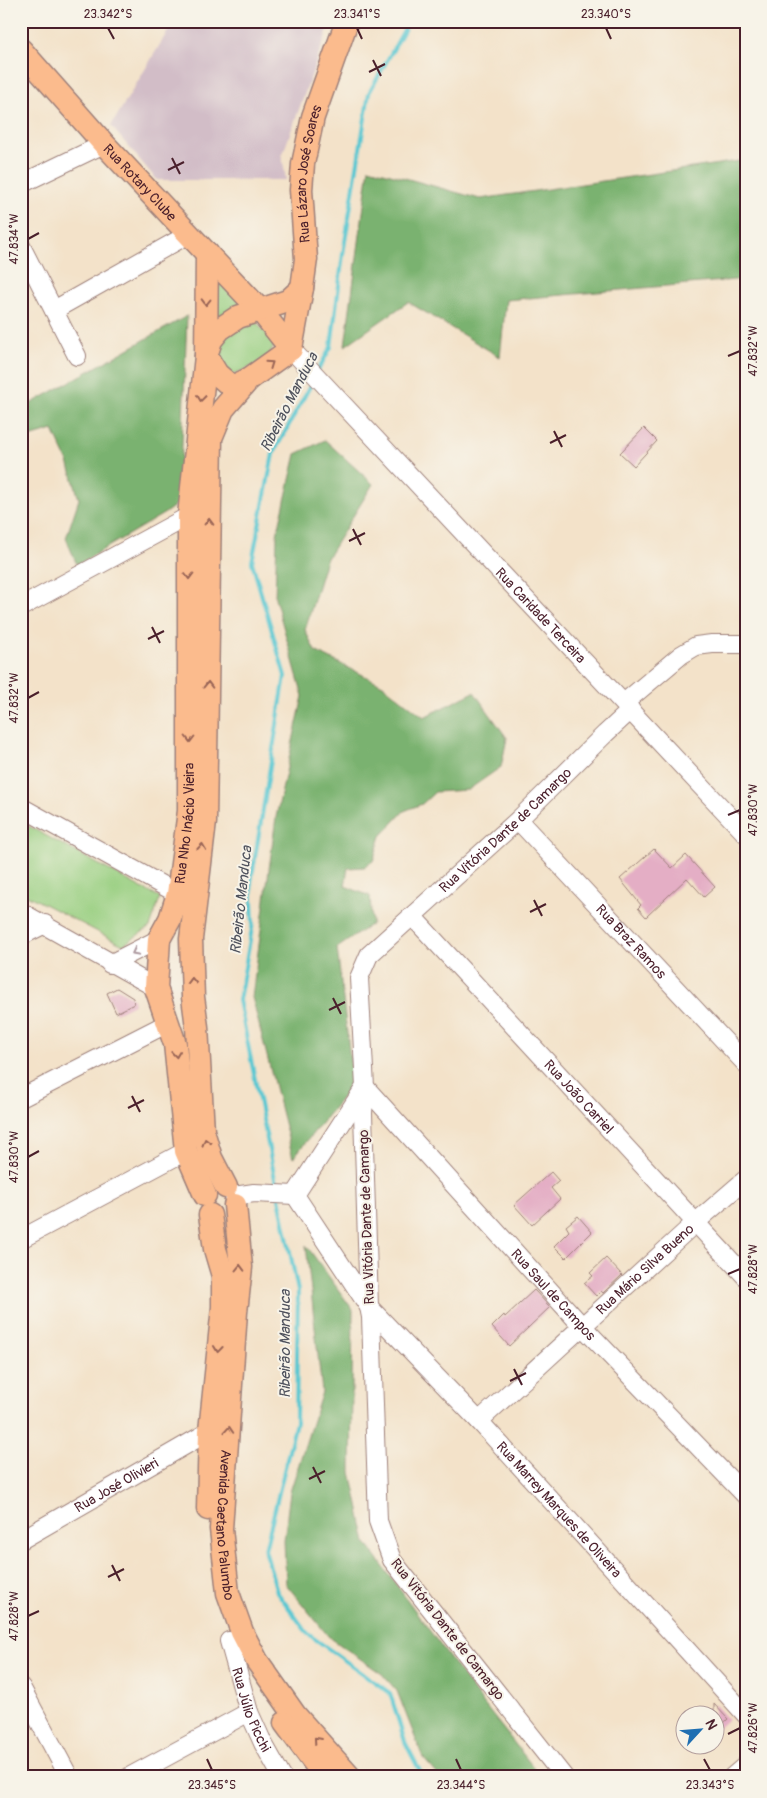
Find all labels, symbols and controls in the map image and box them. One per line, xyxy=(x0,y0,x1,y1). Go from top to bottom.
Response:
text: 23.342°S xyxy=(84,7,132,22)
text: 23.341°S xyxy=(334,7,380,22)
text: 23.340°S xyxy=(581,7,631,22)
street label: Rua Lázaro José Soares xyxy=(293,102,326,243)
street label: Rua Rotary Clube xyxy=(99,141,180,225)
text: 47.834°W xyxy=(7,213,22,265)
one-way arrow xyxy=(201,298,212,306)
text: 47.832°W xyxy=(746,326,761,376)
water label: Ribeirão Manduca xyxy=(256,349,323,455)
one-way arrow xyxy=(264,361,274,370)
one-way arrow xyxy=(196,395,207,403)
one-way arrow xyxy=(204,518,215,526)
street label: Rua Caridade Terceira xyxy=(492,564,589,667)
one-way arrow xyxy=(184,572,194,580)
text: 47.832°W xyxy=(7,673,22,723)
one-way arrow xyxy=(203,681,213,688)
one-way arrow xyxy=(184,735,195,743)
street label: Rua Nho Inácio Vieira xyxy=(171,763,198,885)
street label: Rua Vitória Dante de Camargo xyxy=(436,764,575,896)
text: 47.830°W xyxy=(746,784,761,836)
one-way arrow xyxy=(196,843,207,851)
water label: Ribeirão Manduca xyxy=(226,844,257,955)
street label: Rua Braz Ramos xyxy=(592,901,670,983)
one-way arrow xyxy=(131,946,140,956)
one-way arrow xyxy=(187,977,198,985)
one-way arrow xyxy=(170,1051,181,1059)
street label: Rua João Carriel xyxy=(540,1056,617,1137)
street label: Rua Vitória Dante de Camargo xyxy=(355,1129,378,1305)
text: 47.830°W xyxy=(7,1131,22,1183)
one-way arrow xyxy=(202,1139,212,1147)
street label: Rua Mário Silva Bueno xyxy=(593,1220,698,1318)
text: 47.828°W xyxy=(746,1244,761,1294)
street label: Rua Saul de Campos xyxy=(507,1246,600,1344)
one-way arrow xyxy=(235,1264,245,1272)
water label: Ribeirão Manduca xyxy=(276,1289,295,1398)
one-way arrow xyxy=(213,1346,224,1354)
one-way arrow xyxy=(223,1426,234,1434)
street label: Rua Marrey Marques de Oliveira xyxy=(493,1438,625,1581)
street label: Avenida Caetano Palumbo xyxy=(212,1449,238,1603)
street label: Rua José Olivieri xyxy=(72,1454,162,1516)
street label: Rua Vitória Dante de Camargo xyxy=(387,1555,508,1704)
text: 47.828°W xyxy=(7,1591,22,1641)
street label: Rua Júlio Picchi xyxy=(228,1665,274,1755)
text: 47.826°W xyxy=(746,1702,761,1754)
north arrow xyxy=(674,1706,724,1756)
text: N xyxy=(702,1717,721,1733)
one-way arrow xyxy=(314,1737,323,1746)
text: 23.345°S xyxy=(188,1778,236,1793)
text: 23.344°S xyxy=(437,1778,485,1793)
text: 23.343°S xyxy=(686,1778,734,1793)

